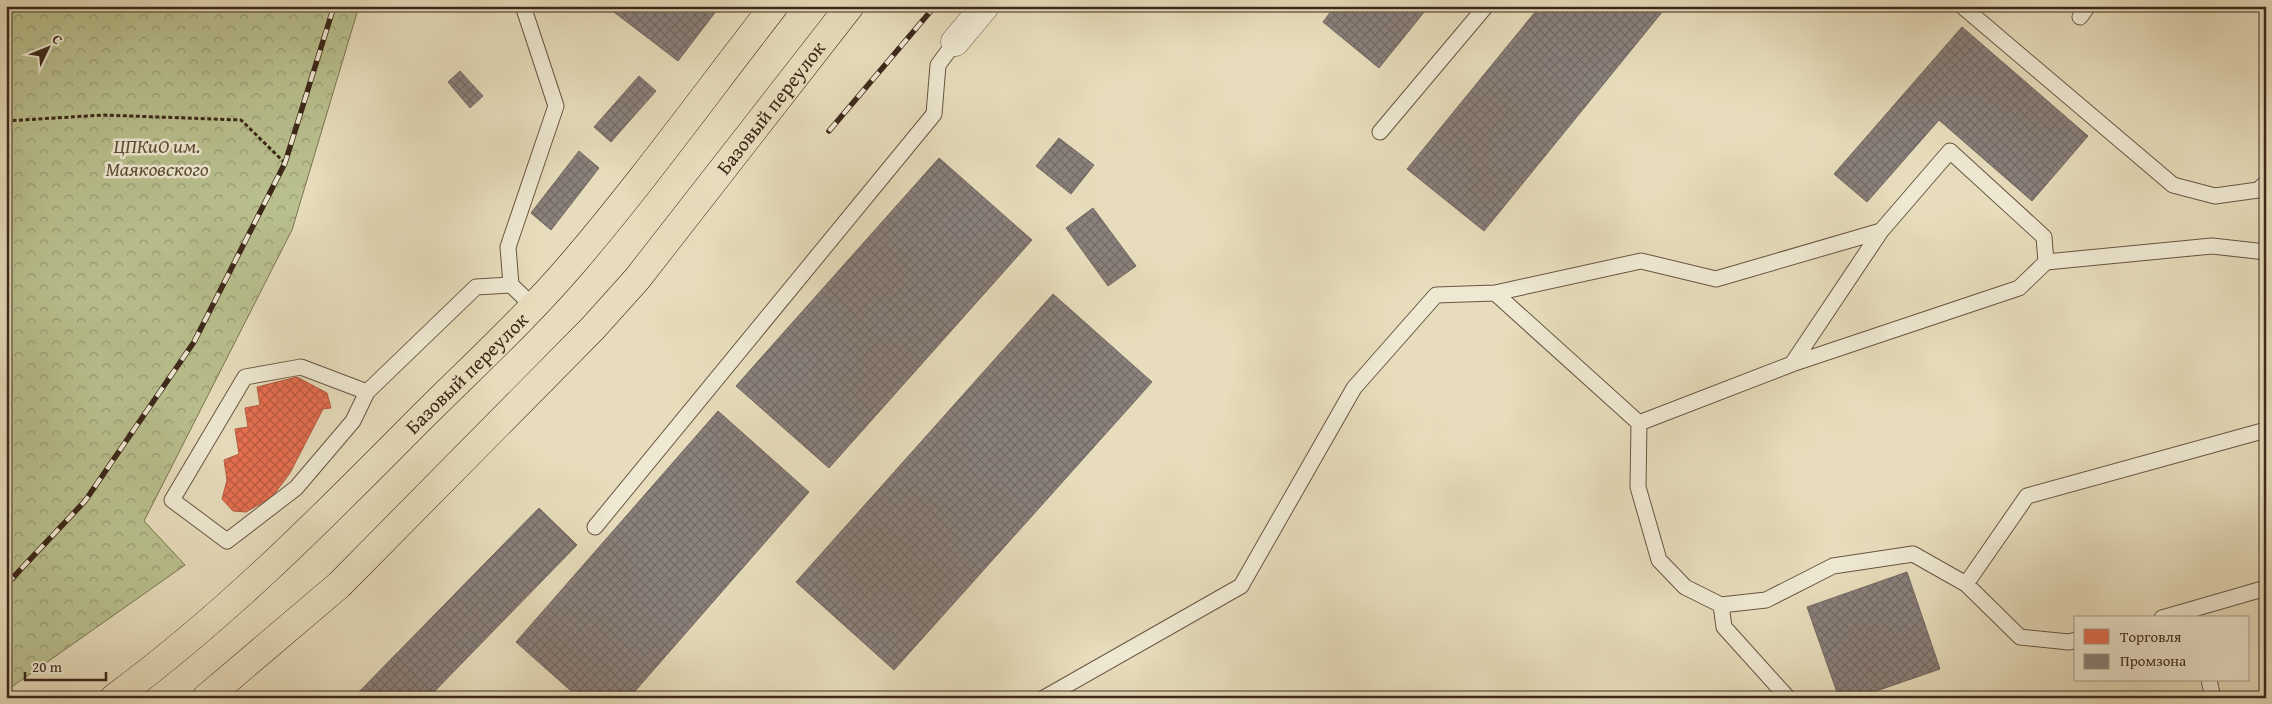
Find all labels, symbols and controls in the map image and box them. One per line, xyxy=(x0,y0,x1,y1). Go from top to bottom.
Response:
north arrow xyxy=(22,22,72,72)
text: С xyxy=(47,29,68,49)
street label: Базовый переулок xyxy=(709,34,832,180)
park label: ЦПКиО им. Маяковского xyxy=(106,131,209,183)
street label: Базовый переулок xyxy=(398,305,535,440)
legend xyxy=(2074,616,2250,682)
text: Торговля xyxy=(2120,626,2182,647)
scale bar xyxy=(25,649,106,681)
text: Промзона xyxy=(2120,650,2187,671)
text: 20 m xyxy=(32,656,63,677)

